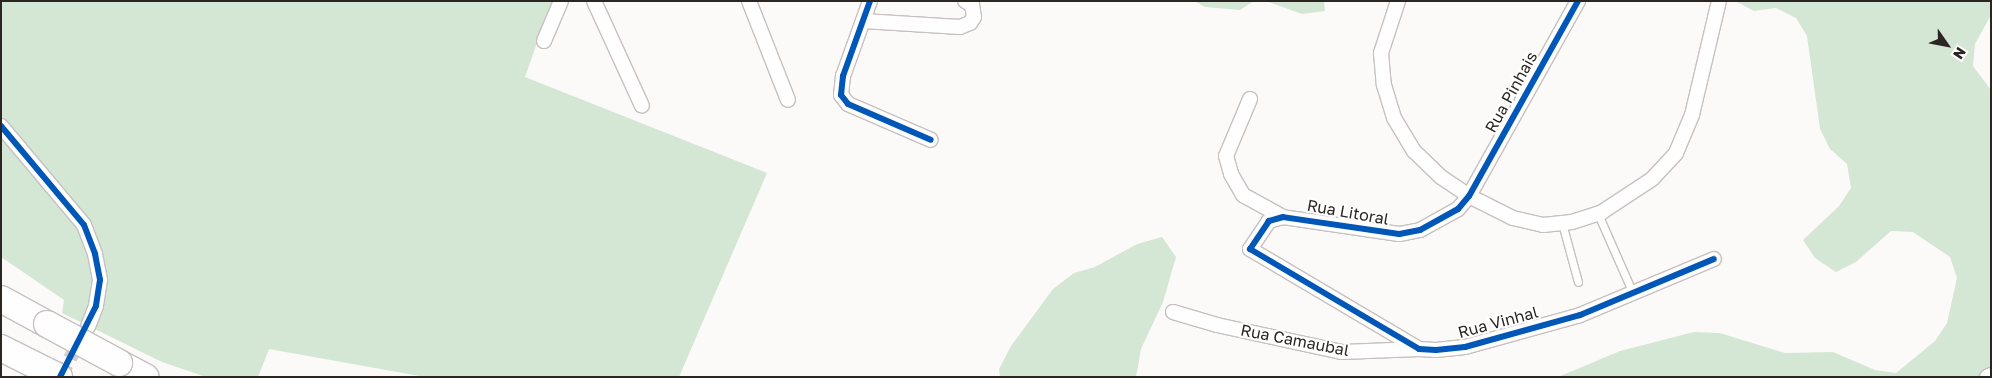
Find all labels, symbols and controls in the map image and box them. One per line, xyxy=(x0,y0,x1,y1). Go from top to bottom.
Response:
north arrow xyxy=(1922,20,1972,70)
text: N xyxy=(1950,44,1970,63)
street label: Rua Pinhais xyxy=(1481,48,1541,136)
street label: Rua Litoral xyxy=(1305,195,1391,229)
street label: Rua Vinhal xyxy=(1456,302,1540,342)
street label: Rua Camaubal xyxy=(1239,320,1351,360)

